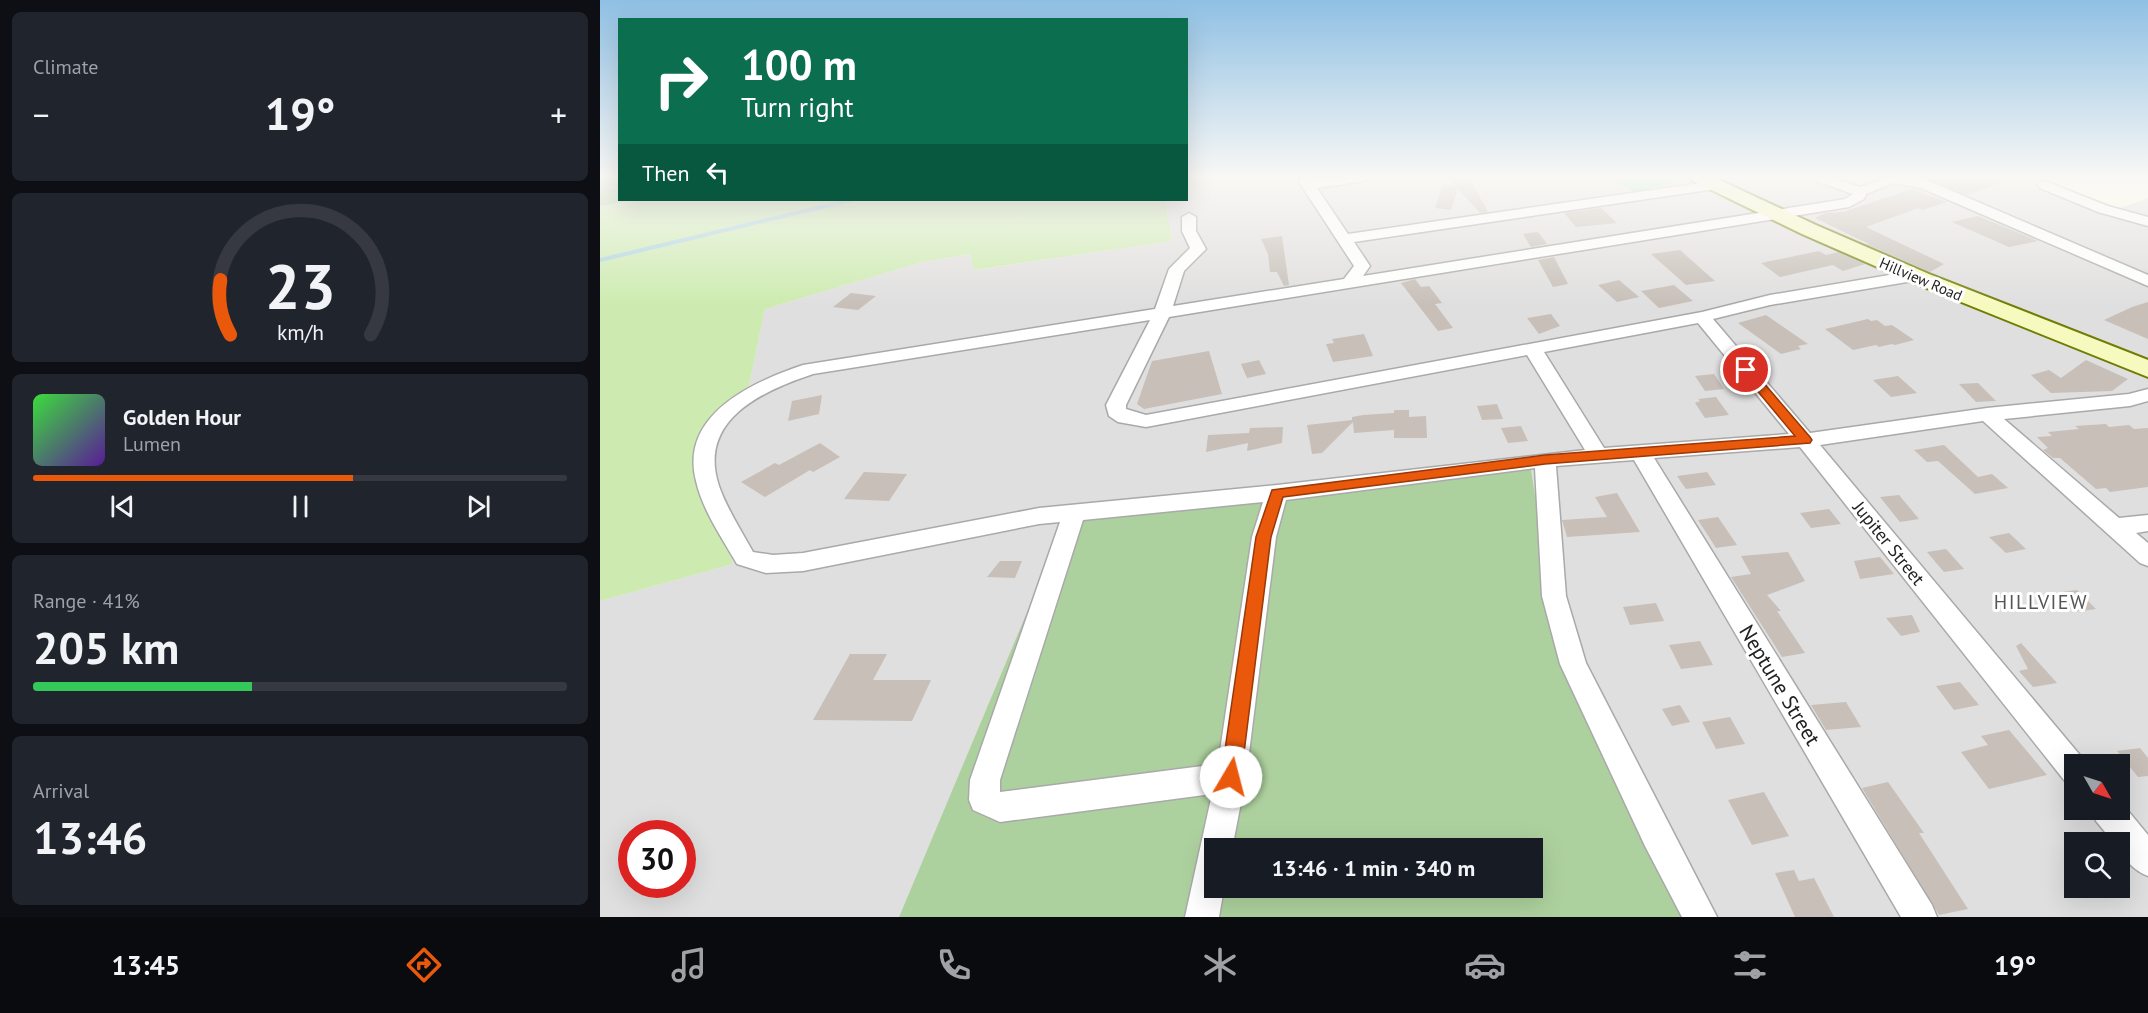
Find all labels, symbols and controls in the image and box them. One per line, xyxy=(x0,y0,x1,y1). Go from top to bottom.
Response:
text: 100 m xyxy=(741,37,857,92)
icon: right xyxy=(642,42,720,120)
text: Climate xyxy=(33,54,99,80)
text: 19° xyxy=(265,84,335,142)
text: Turn right xyxy=(741,90,854,124)
text: − xyxy=(33,93,50,136)
text: + xyxy=(550,93,567,136)
icon: left xyxy=(701,156,734,189)
text: Then xyxy=(642,159,689,187)
text: 23 xyxy=(265,245,335,326)
street label: Hillview Road xyxy=(1877,253,1965,305)
text: km/h xyxy=(276,318,323,346)
pin xyxy=(1720,344,1771,395)
icon: arrive xyxy=(1729,353,1762,386)
text: Golden Hour xyxy=(123,403,241,431)
text: Lumen xyxy=(123,431,181,457)
icon: previous xyxy=(106,490,139,523)
icon: pause xyxy=(284,490,317,523)
icon: next xyxy=(462,490,495,523)
street label: Jupiter Street xyxy=(1848,496,1930,590)
text: Range · 41% xyxy=(33,588,140,614)
district label: HILLVIEW xyxy=(1994,589,2088,615)
text: 205 km xyxy=(33,618,179,676)
street label: Neptune Street xyxy=(1733,620,1827,750)
position arrow xyxy=(1199,745,1263,809)
north arrow xyxy=(2064,754,2130,820)
map controls xyxy=(2064,754,2130,898)
text: Arrival xyxy=(33,778,89,804)
text: 13:46 xyxy=(33,808,147,866)
speed limit sign: 30 xyxy=(618,820,696,898)
button: search xyxy=(2064,832,2130,898)
text: 13:46 · 1 min · 340 m xyxy=(1272,854,1475,882)
icon: directions xyxy=(403,944,445,986)
icon: music xyxy=(668,944,710,986)
icon: phone xyxy=(933,944,975,986)
icon: climate xyxy=(1199,944,1241,986)
icon: car xyxy=(1464,944,1506,986)
icon: filters xyxy=(1729,944,1771,986)
text: 13:45 xyxy=(112,948,180,982)
text: 19° xyxy=(1994,948,2036,982)

